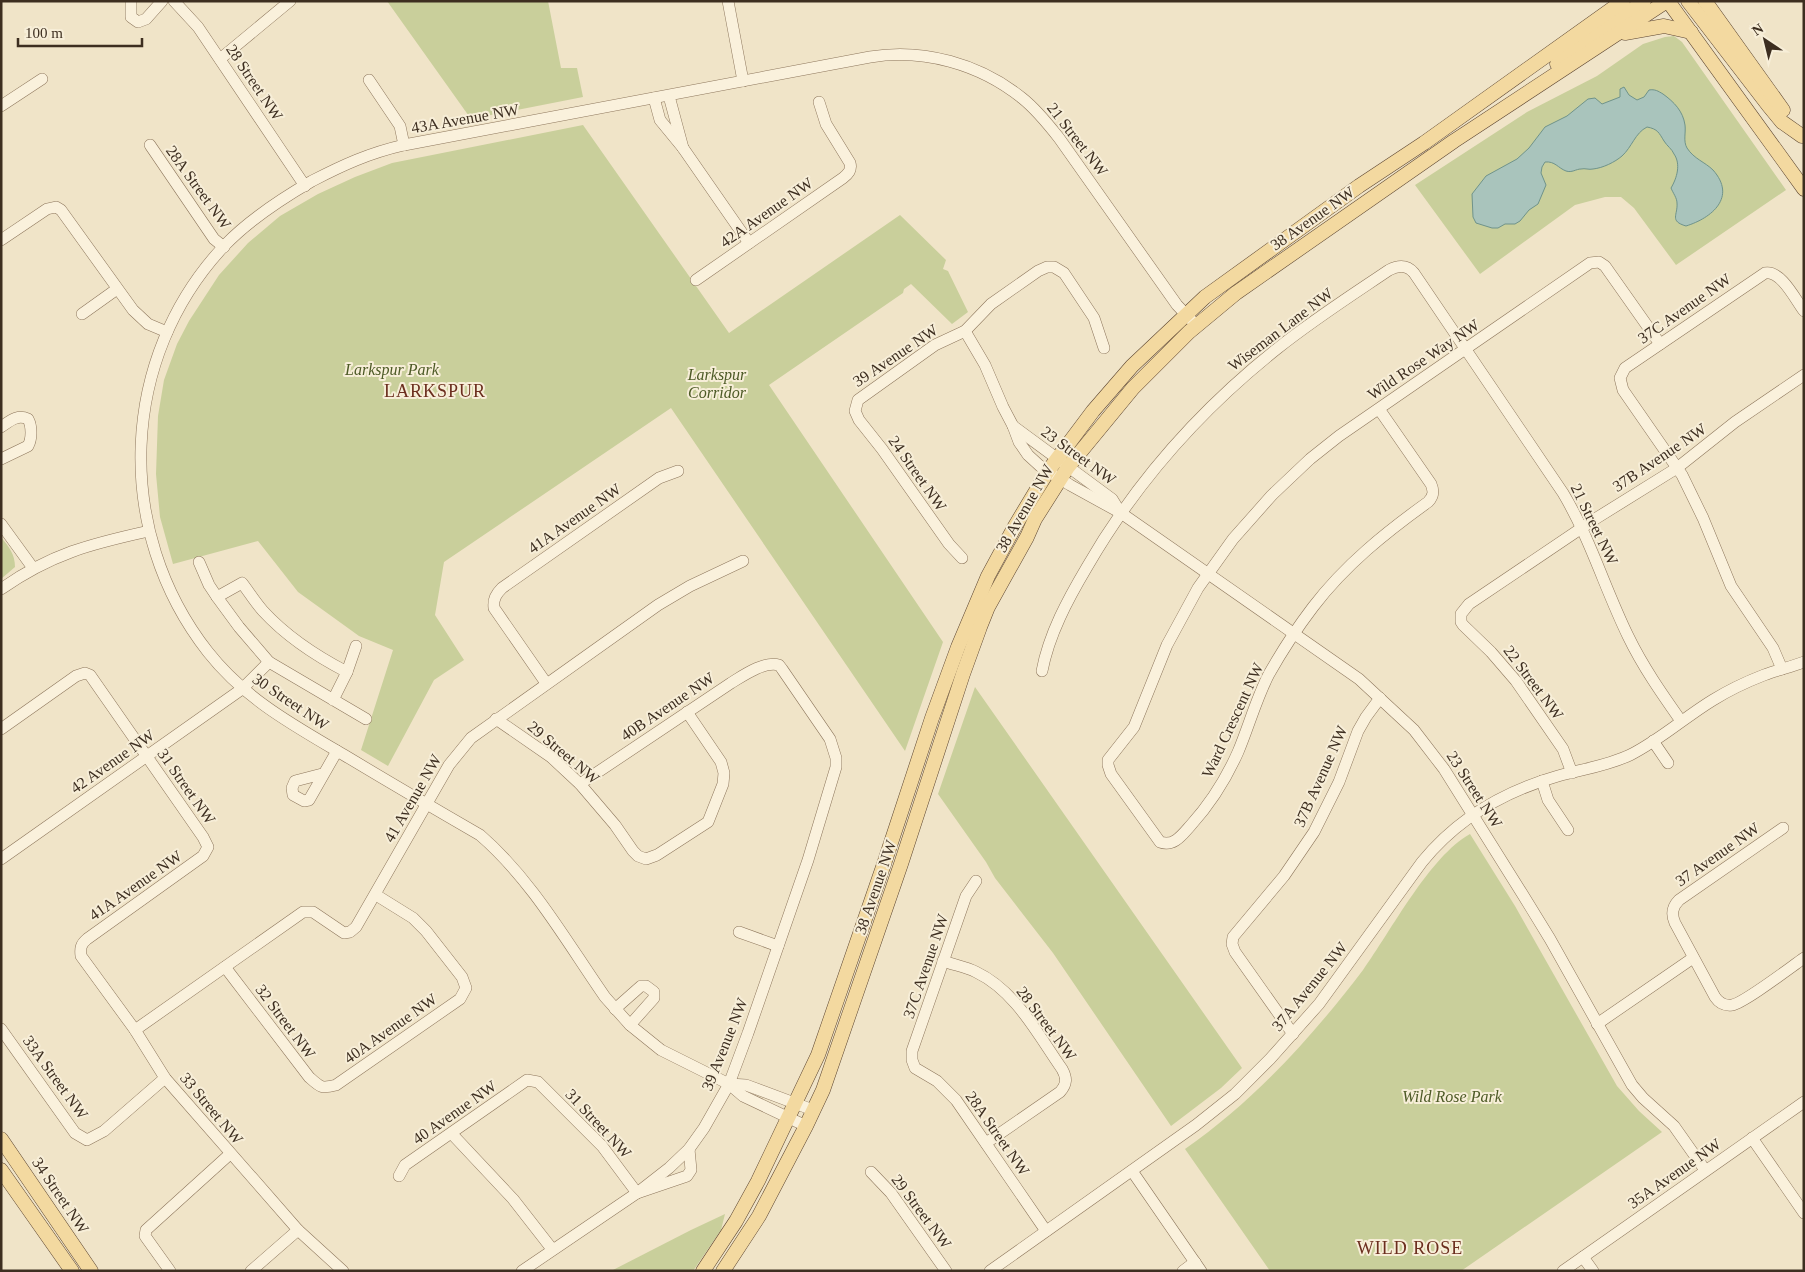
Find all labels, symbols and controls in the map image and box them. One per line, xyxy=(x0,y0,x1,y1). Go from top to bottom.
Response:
scale bar xyxy=(18,15,141,47)
north arrow xyxy=(1740,15,1790,65)
text: N xyxy=(1749,21,1766,39)
text: 100 m xyxy=(25,25,63,41)
street label: 28 Street NW xyxy=(223,41,287,124)
street label: 21 Street NW xyxy=(1044,99,1112,180)
street label: 43A Avenue NW xyxy=(410,101,521,136)
street label: 28A Street NW xyxy=(163,142,235,233)
street label: 42A Avenue NW xyxy=(717,174,817,251)
street label: 38 Avenue NW xyxy=(1267,183,1358,254)
street label: 37C Avenue NW xyxy=(1635,270,1735,347)
street label: Wiseman Lane NW xyxy=(1225,284,1337,374)
street label: Wild Rose Way NW xyxy=(1364,315,1483,404)
street label: 39 Avenue NW xyxy=(850,320,942,390)
park label: Larkspur Park xyxy=(344,361,440,379)
park label: Larkspur Corridor xyxy=(687,366,747,401)
district label: LARKSPUR xyxy=(384,381,486,401)
street label: 37B Avenue NW xyxy=(1609,419,1710,495)
street label: 23 Street NW xyxy=(1038,423,1120,489)
street label: 24 Street NW xyxy=(885,432,950,515)
street label: 38 Avenue NW xyxy=(992,461,1057,555)
street label: 41A Avenue NW xyxy=(525,480,625,557)
street label: 21 Street NW xyxy=(1568,481,1622,568)
street label: 22 Street NW xyxy=(1500,642,1567,723)
street label: Ward Crescent NW xyxy=(1198,659,1267,780)
street label: 40B Avenue NW xyxy=(617,668,718,744)
street label: 30 Street NW xyxy=(249,670,333,734)
street label: 29 Street NW xyxy=(525,718,604,788)
street label: 37B Avenue NW xyxy=(1291,722,1351,829)
street label: 42 Avenue NW xyxy=(67,726,158,797)
street label: 31 Street NW xyxy=(154,745,219,828)
street label: 23 Street NW xyxy=(1443,748,1506,832)
street label: 41 Avenue NW xyxy=(380,751,445,845)
street label: 37 Avenue NW xyxy=(1672,819,1763,890)
street label: 38 Avenue NW xyxy=(851,837,900,936)
street label: 41A Avenue NW xyxy=(86,847,186,924)
street label: 37C Avenue NW xyxy=(900,911,952,1020)
street label: 37A Avenue NW xyxy=(1268,938,1351,1034)
street label: 32 Street NW xyxy=(252,981,319,1062)
street label: 28 Street NW xyxy=(1013,983,1080,1064)
street label: 40A Avenue NW xyxy=(341,990,441,1067)
street label: 39 Avenue NW xyxy=(698,995,751,1093)
street label: 33A Street NW xyxy=(20,1032,92,1123)
street label: 33 Street NW xyxy=(177,1069,247,1148)
street label: 40 Avenue NW xyxy=(409,1077,500,1148)
street label: 31 Street NW xyxy=(562,1085,635,1162)
street label: 28A Street NW xyxy=(962,1088,1033,1179)
park label: Wild Rose Park xyxy=(1402,1088,1503,1105)
street label: 35A Avenue NW xyxy=(1625,1135,1725,1212)
street label: 34 Street NW xyxy=(29,1154,93,1237)
street label: 29 Street NW xyxy=(888,1171,955,1252)
district label: WILD ROSE xyxy=(1357,1238,1463,1258)

